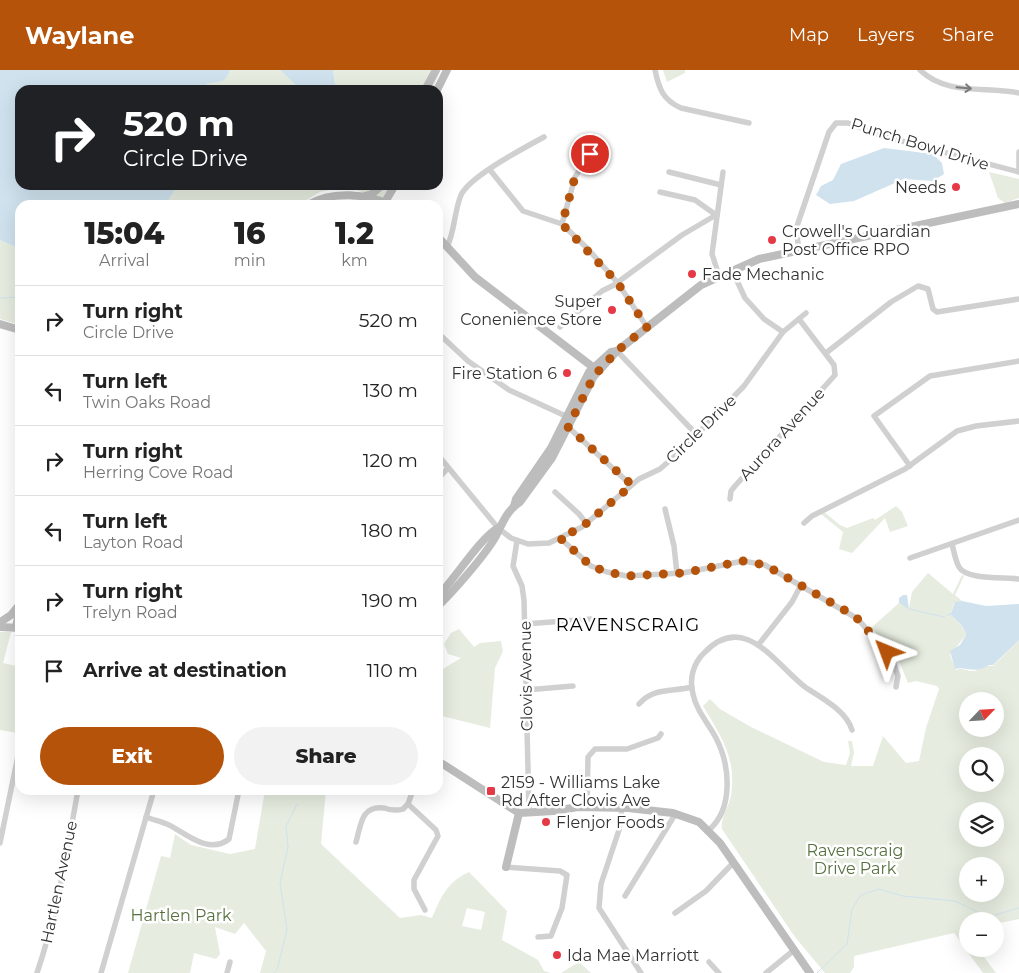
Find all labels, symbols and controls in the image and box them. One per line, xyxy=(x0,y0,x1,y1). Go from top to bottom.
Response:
text: Waylane xyxy=(25,21,134,50)
text: Map xyxy=(789,24,829,46)
text: Layers xyxy=(857,24,914,46)
text: Share xyxy=(942,24,994,46)
one-way arrow xyxy=(955,84,971,93)
text: 520 m xyxy=(123,102,235,145)
icon: right xyxy=(40,105,105,170)
street label: Punch Bowl Drive xyxy=(849,114,991,174)
pin xyxy=(569,133,611,175)
icon: arrive xyxy=(576,140,604,168)
text: Circle Drive xyxy=(123,145,248,172)
place label: Needs xyxy=(895,178,946,197)
marker: Needs xyxy=(950,181,962,193)
text: 15:04 xyxy=(84,215,165,252)
text: 16 xyxy=(234,215,266,252)
text: 1.2 xyxy=(335,215,374,252)
place label: Crowell's Guardian Post Office RPO xyxy=(782,222,931,259)
marker: Crowell's Guardian Post Office RPO xyxy=(766,234,778,246)
text: Arrival xyxy=(99,251,150,270)
text: min xyxy=(234,251,266,270)
text: km xyxy=(341,251,368,270)
place label: Fade Mechanic xyxy=(702,265,824,284)
marker: Fade Mechanic xyxy=(686,268,698,280)
place label: Super Conenience Store xyxy=(460,292,602,329)
text: Turn right xyxy=(83,300,183,323)
marker: Super Conenience Store xyxy=(606,304,618,316)
icon: right xyxy=(40,307,68,335)
text: 520 m xyxy=(359,309,418,332)
text: Circle Drive xyxy=(83,323,174,342)
place label: Fire Station 6 xyxy=(451,364,557,383)
marker: Fire Station 6 xyxy=(561,367,573,379)
text: Turn left xyxy=(83,370,168,393)
icon: left xyxy=(40,377,68,405)
text: 130 m xyxy=(363,379,418,402)
street label: Aurora Avenue xyxy=(735,384,829,484)
street label: Circle Drive xyxy=(662,391,740,467)
text: Twin Oaks Road xyxy=(83,393,211,412)
text: Turn right xyxy=(83,440,183,463)
icon: right xyxy=(40,447,68,475)
text: 120 m xyxy=(363,449,418,472)
text: Herring Cove Road xyxy=(83,463,233,482)
text: Turn left xyxy=(83,510,168,533)
icon: left xyxy=(40,517,68,545)
text: 180 m xyxy=(361,519,418,542)
text: Layton Road xyxy=(83,533,183,552)
text: Turn right xyxy=(83,580,183,603)
icon: right xyxy=(40,587,68,615)
text: 190 m xyxy=(362,589,418,612)
text: Trelyn Road xyxy=(83,603,178,622)
district label: RAVENSCRAIG xyxy=(556,614,700,636)
street label: Clovis Avenue xyxy=(516,620,536,732)
position arrow xyxy=(860,625,912,677)
icon: arrive xyxy=(40,657,68,685)
text: Arrive at destination xyxy=(83,659,287,682)
text: 110 m xyxy=(367,659,418,682)
north arrow xyxy=(959,692,1004,738)
map controls xyxy=(959,692,1004,957)
button: Exit xyxy=(40,727,224,785)
button: Share xyxy=(234,727,418,785)
button: search xyxy=(959,747,1004,792)
place label: 2159 - Williams Lake Rd After Clovis Ave xyxy=(501,773,660,810)
marker: 2159 - Williams Lake Rd After Clovis Ave xyxy=(485,785,497,797)
button: layers xyxy=(959,802,1004,847)
place label: Flenjor Foods xyxy=(556,813,665,832)
marker: Flenjor Foods xyxy=(540,816,552,828)
street label: Hartlen Avenue xyxy=(37,819,81,945)
park label: Ravenscraig Drive Park xyxy=(807,841,903,878)
button: + xyxy=(959,857,1004,902)
park label: Hartlen Park xyxy=(130,906,232,925)
button: − xyxy=(959,912,1004,957)
place label: Ida Mae Marriott xyxy=(567,946,700,965)
marker: Ida Mae Marriott xyxy=(551,949,563,961)

